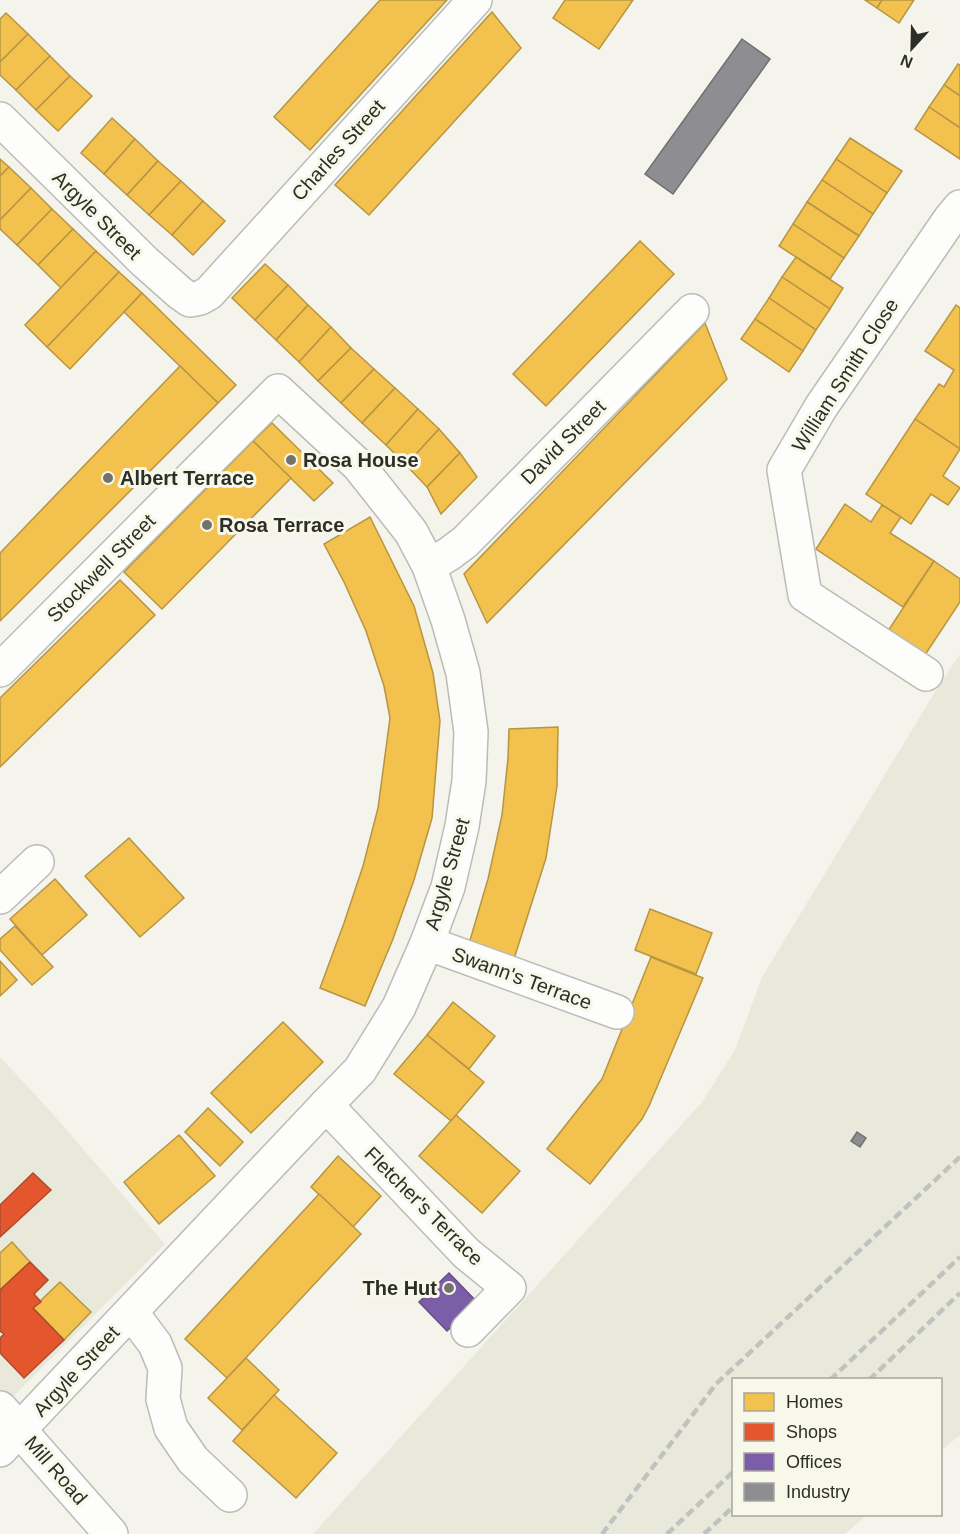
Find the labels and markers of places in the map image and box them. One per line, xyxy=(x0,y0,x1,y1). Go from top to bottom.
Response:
place label: Rosa House xyxy=(303,449,419,471)
marker: Rosa House xyxy=(284,453,298,467)
place label: Albert Terrace xyxy=(120,467,254,489)
marker: Albert Terrace xyxy=(101,471,115,485)
place label: Rosa Terrace xyxy=(219,514,344,536)
marker: Rosa Terrace xyxy=(200,518,214,532)
place label: The Hut xyxy=(363,1277,437,1299)
marker: The Hut xyxy=(442,1281,456,1295)

